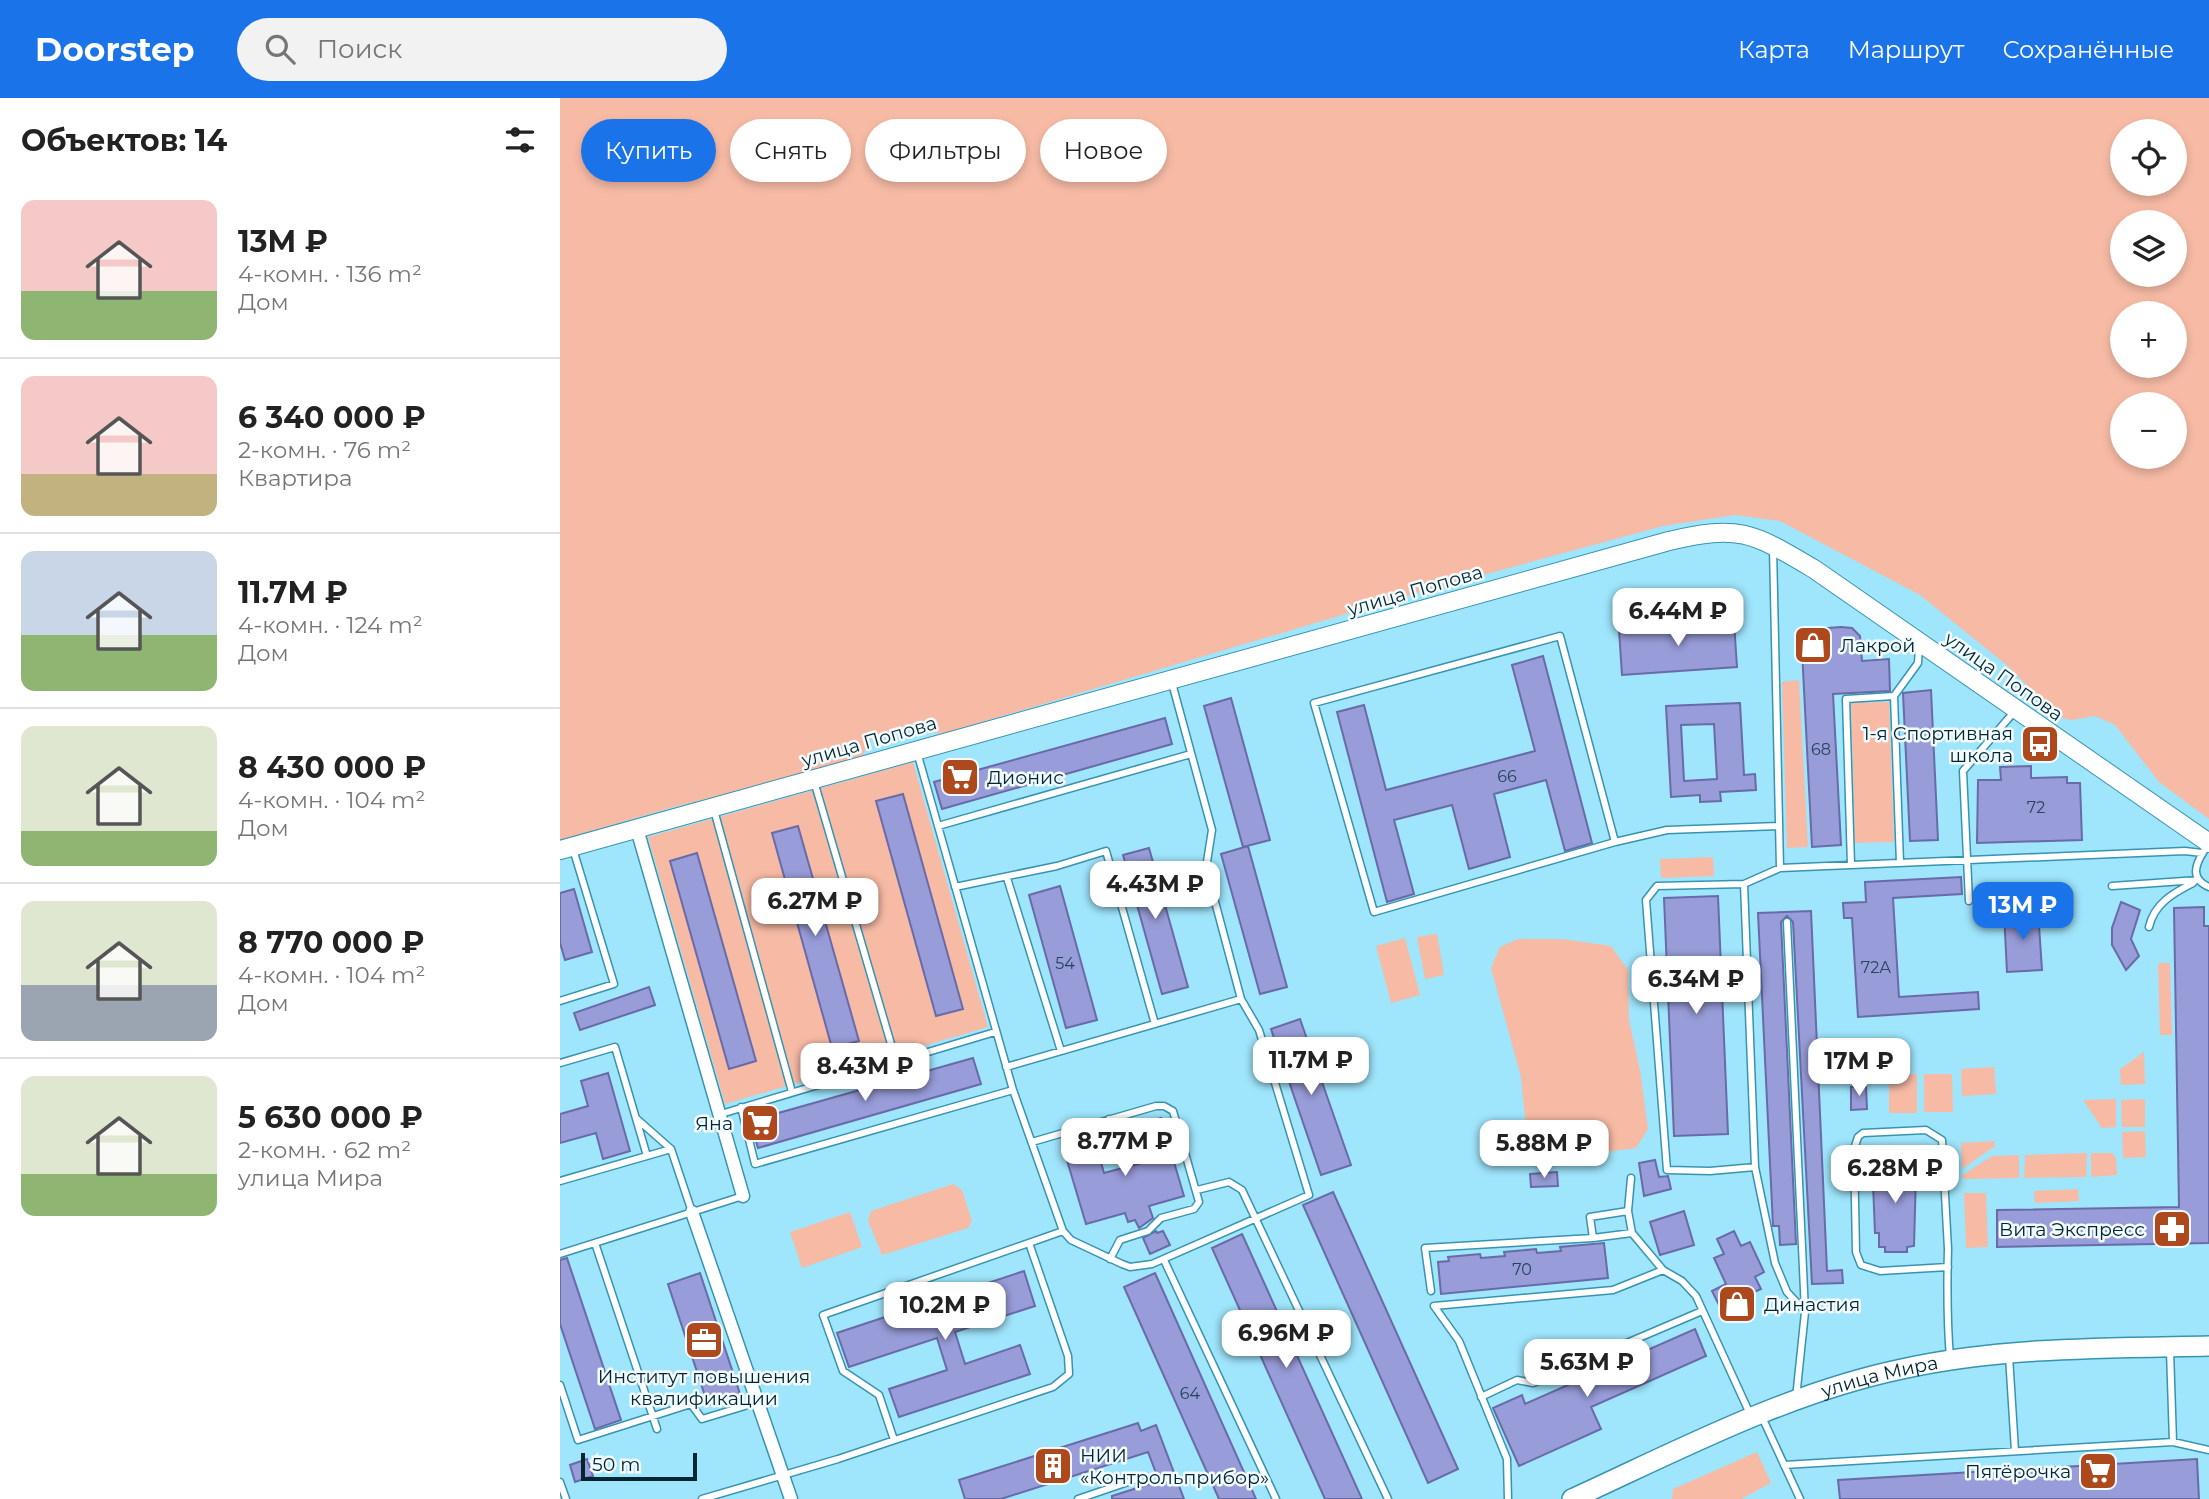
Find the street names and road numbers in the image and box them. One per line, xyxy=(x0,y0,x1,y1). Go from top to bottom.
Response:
street label: улица Попова xyxy=(1344,560,1485,621)
street label: улица Попова xyxy=(1939,626,2067,726)
street label: улица Попова xyxy=(798,711,939,772)
street label: улица Мира xyxy=(1817,1351,1940,1403)

